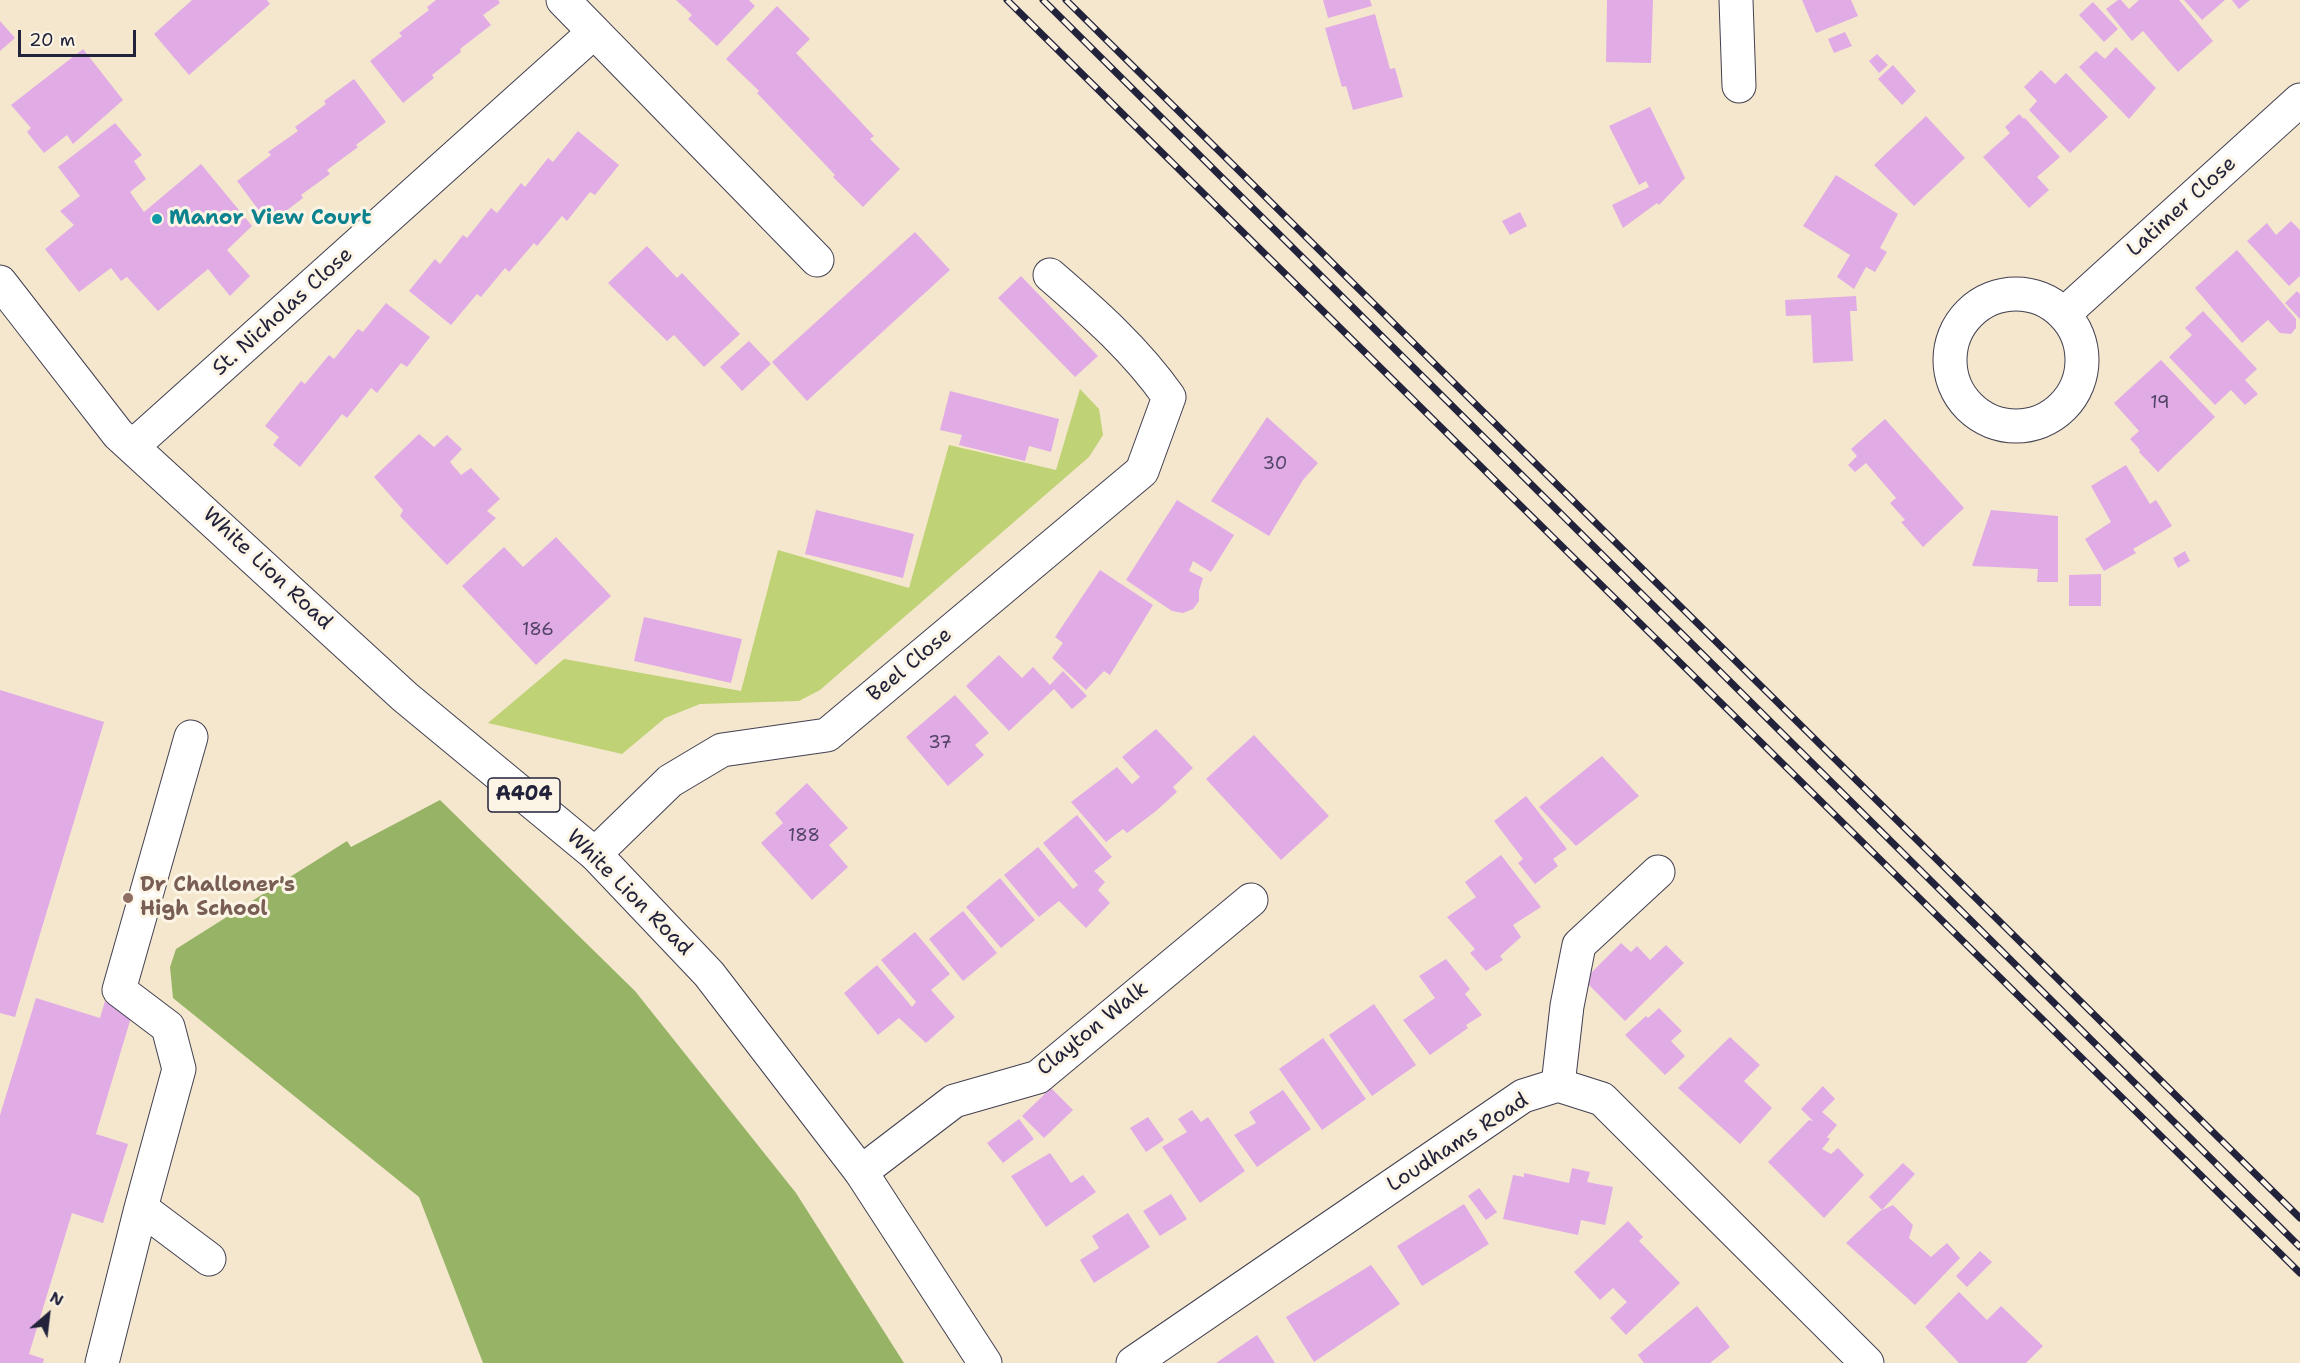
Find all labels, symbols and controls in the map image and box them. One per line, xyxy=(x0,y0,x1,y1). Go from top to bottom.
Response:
scale bar xyxy=(21,18,140,56)
text: 20 m xyxy=(29,28,75,52)
street label: Latimer Close xyxy=(2122,151,2242,263)
place label: Manor View Court xyxy=(169,206,371,232)
marker: Manor View Court xyxy=(150,212,164,226)
street label: St. Nicholas Close xyxy=(208,242,358,382)
house number: 19 xyxy=(2150,392,2170,414)
house number: 30 xyxy=(1263,453,1287,475)
street label: White Lion Road xyxy=(197,503,337,635)
house number: 186 xyxy=(522,619,554,641)
street label: Beel Close xyxy=(863,622,957,708)
house number: 37 xyxy=(928,732,952,754)
road number: A404 xyxy=(488,778,560,812)
street label: White Lion Road xyxy=(561,825,697,961)
house number: 188 xyxy=(788,825,820,847)
place label: Dr Challoner's High School xyxy=(140,873,295,923)
marker: Dr Challoner's High School xyxy=(121,891,135,905)
street label: Clayton Walk xyxy=(1032,977,1154,1081)
street label: Loudhams Road xyxy=(1383,1088,1533,1198)
north arrow xyxy=(18,1285,78,1345)
text: N xyxy=(46,1286,67,1311)

